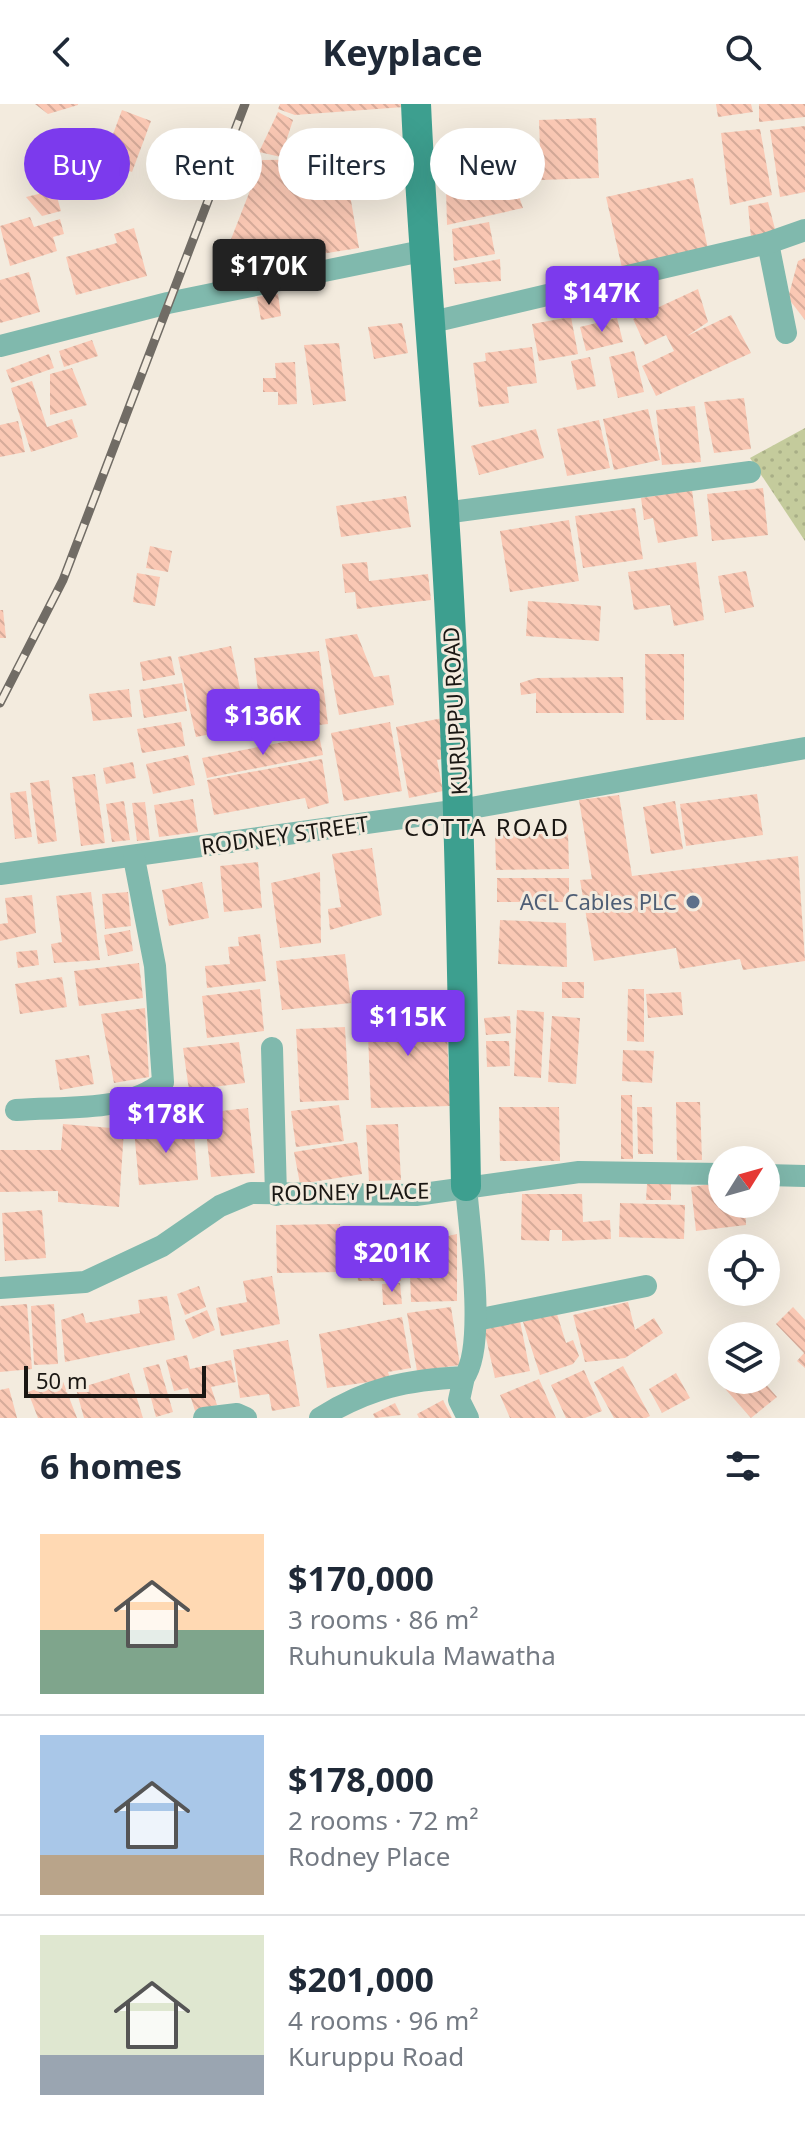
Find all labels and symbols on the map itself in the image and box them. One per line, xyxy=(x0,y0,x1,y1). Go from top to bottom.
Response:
pin: $170K xyxy=(213,239,325,307)
pin: $147K xyxy=(546,266,658,334)
street label: KURUPPU ROAD xyxy=(435,626,473,796)
pin: $136K xyxy=(207,689,319,757)
street label: RODNEY STREET xyxy=(199,807,371,861)
district label: COTTA ROAD xyxy=(404,810,570,843)
place label: ACL Cables PLC xyxy=(520,886,677,916)
marker: ACL Cables PLC xyxy=(684,893,702,911)
pin: $115K xyxy=(352,990,464,1058)
pin: $178K xyxy=(110,1087,222,1155)
north arrow xyxy=(708,1146,780,1218)
street label: RODNEY PLACE xyxy=(270,1175,430,1207)
pin: $201K xyxy=(336,1226,448,1294)
scale bar xyxy=(24,1362,206,1398)

